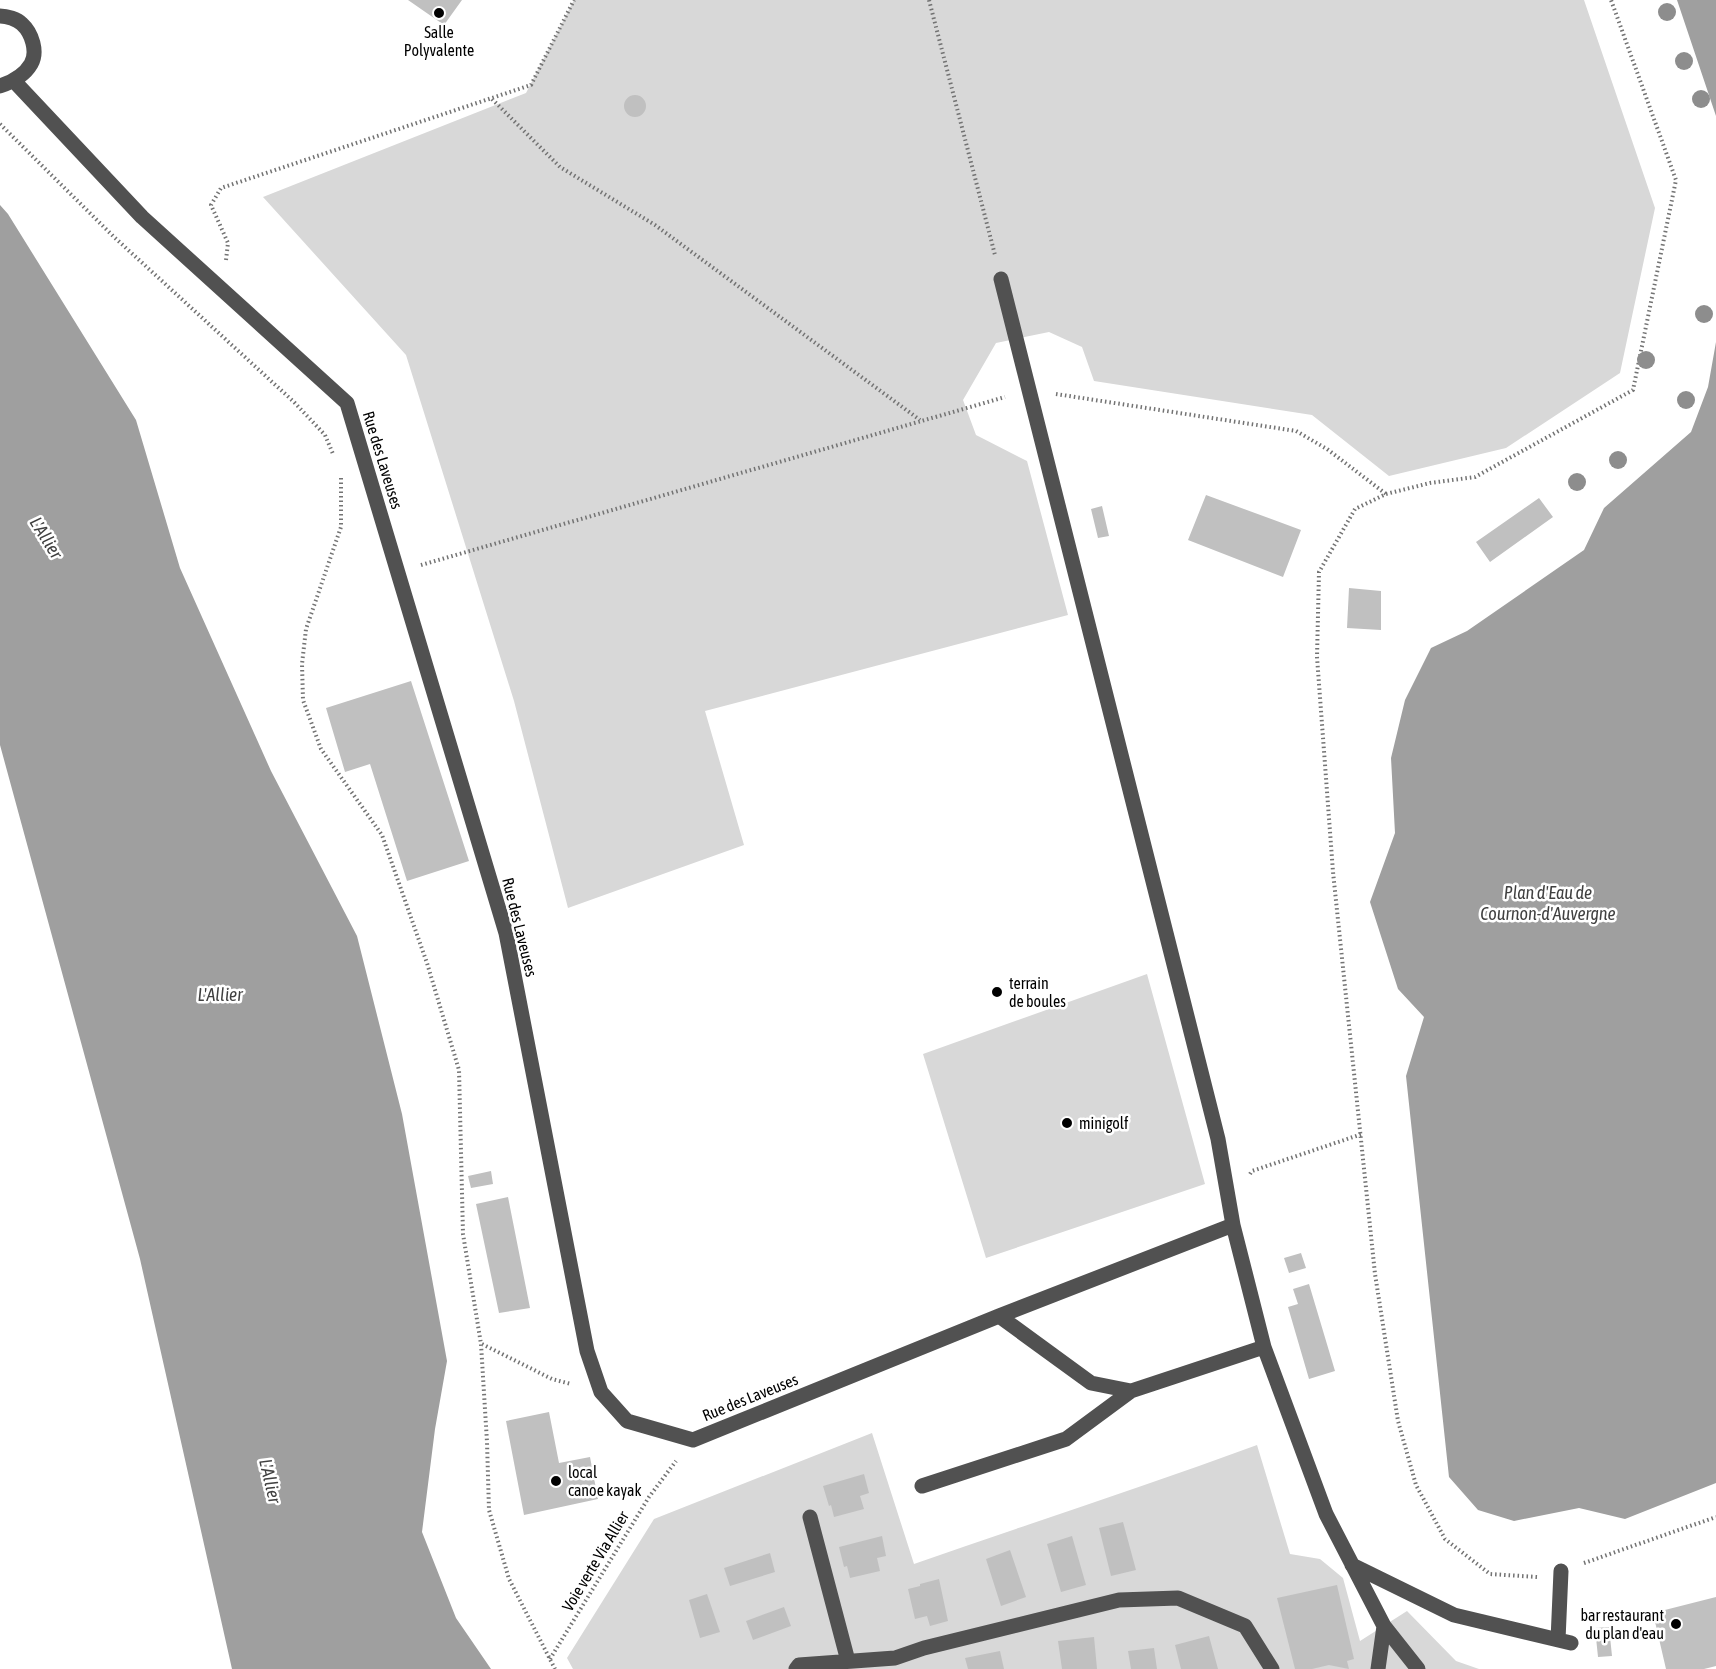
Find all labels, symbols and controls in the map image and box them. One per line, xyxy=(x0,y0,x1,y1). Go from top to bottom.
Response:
marker: Salle Polyvalente xyxy=(432,6,446,20)
place label: Salle Polyvalente xyxy=(404,23,474,60)
street label: Rue des Laveuses xyxy=(360,409,407,511)
water label: L'Allier xyxy=(26,513,68,563)
street label: Rue des Laveuses xyxy=(499,876,541,979)
water label: Plan d'Eau de Cournon-d'Auvergne xyxy=(1480,882,1616,924)
place label: terrain de boules xyxy=(1009,974,1066,1010)
water label: L'Allier xyxy=(198,984,243,1005)
marker: terrain de boules xyxy=(990,985,1004,999)
place label: minigolf xyxy=(1079,1114,1129,1133)
marker: minigolf xyxy=(1060,1116,1074,1130)
street label: Rue des Laveuses xyxy=(700,1370,801,1424)
water label: L'Allier xyxy=(255,1457,286,1506)
place label: local canoe kayak xyxy=(568,1463,642,1500)
marker: local canoe kayak xyxy=(549,1474,563,1488)
street label: Voie verte Via Allier xyxy=(558,1508,632,1614)
place label: bar restaurant du plan d'eau xyxy=(1580,1606,1664,1643)
marker: bar restaurant du plan d'eau xyxy=(1669,1617,1683,1631)

